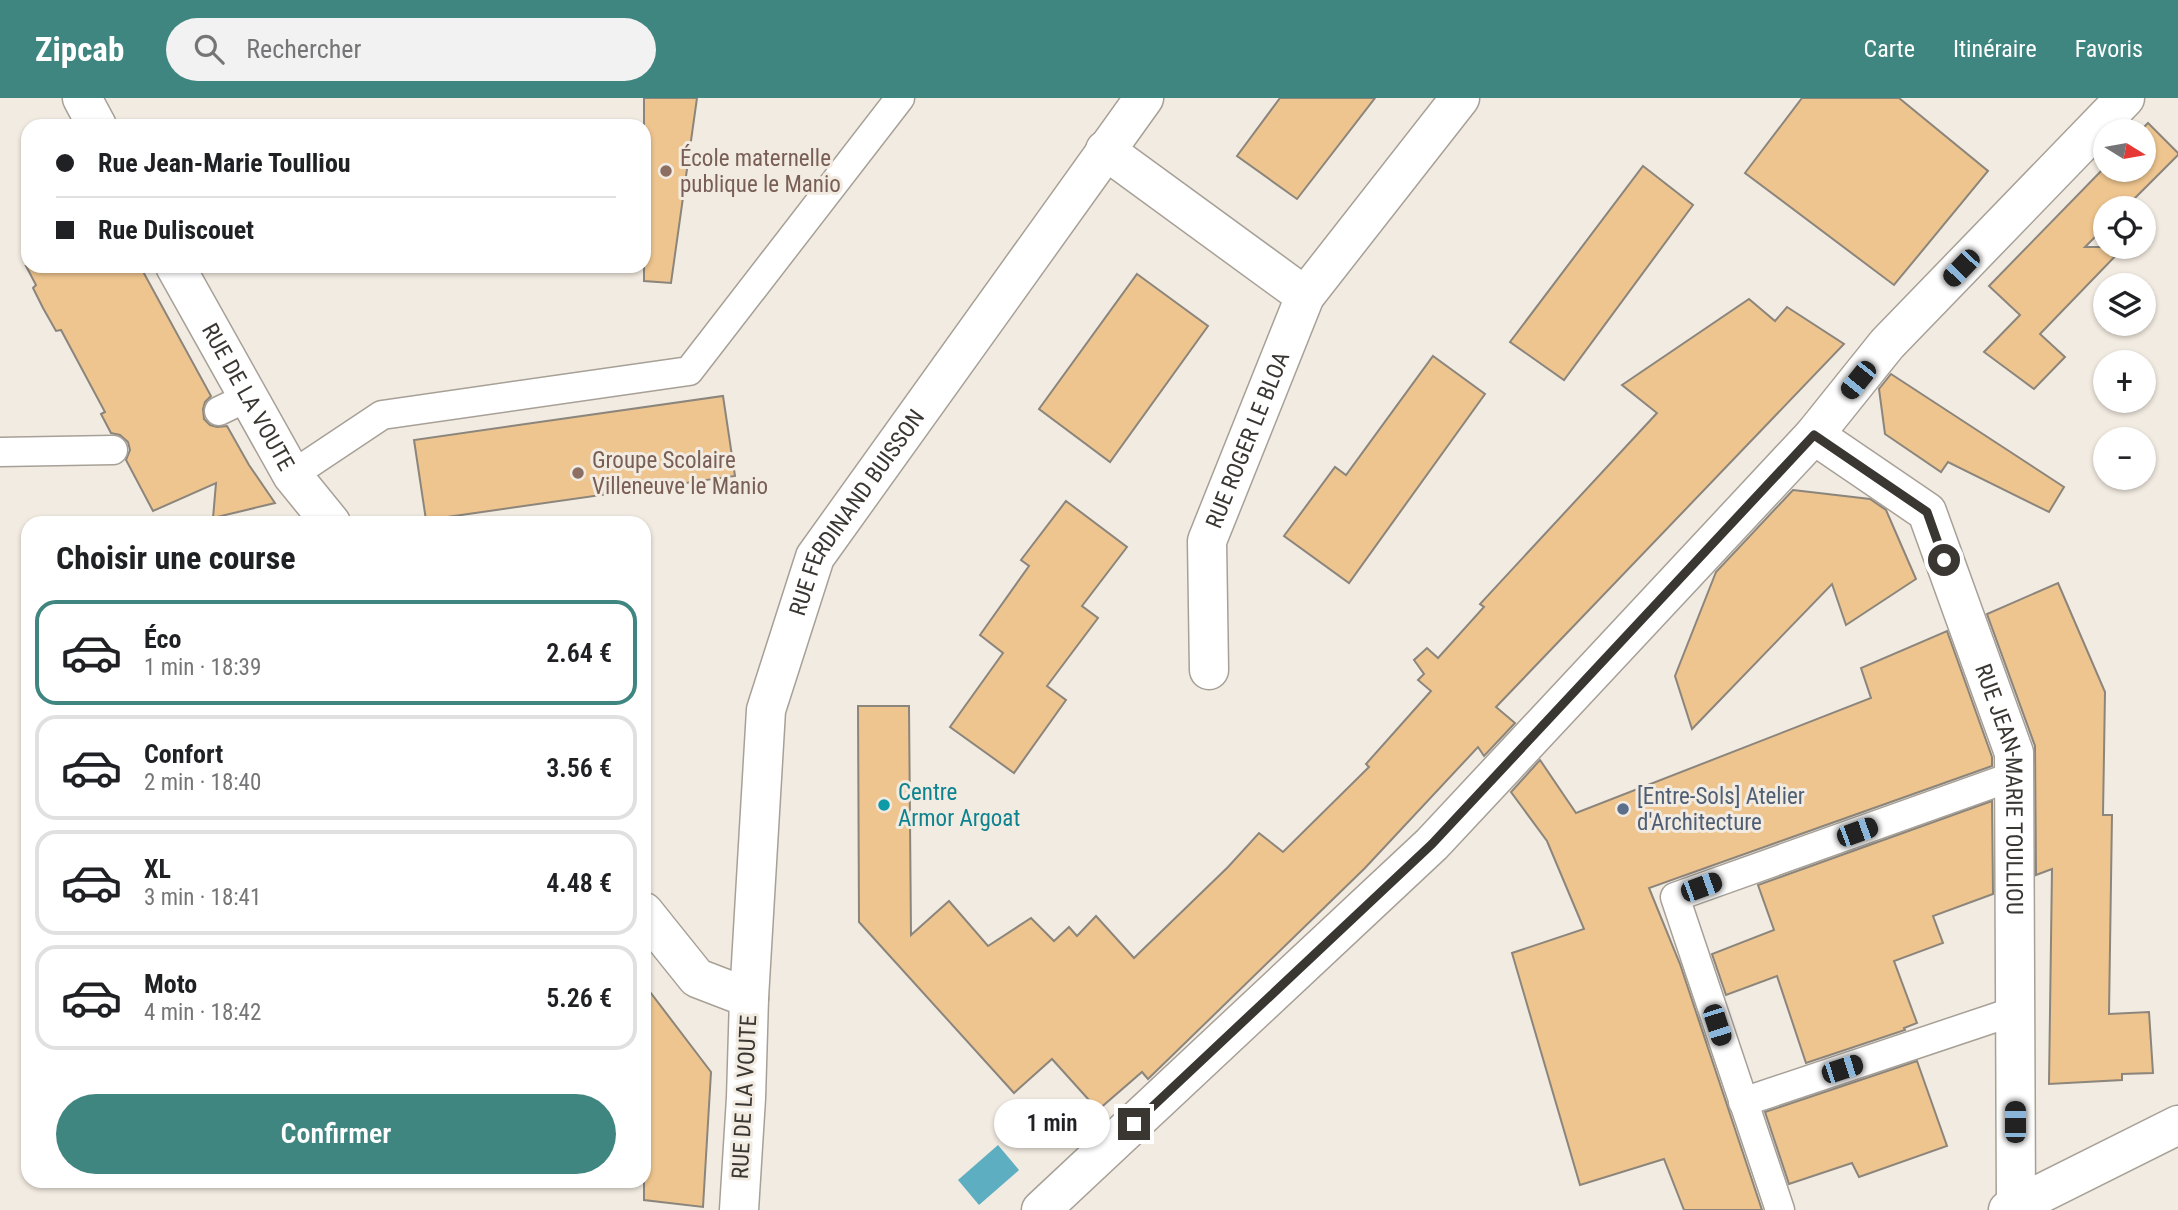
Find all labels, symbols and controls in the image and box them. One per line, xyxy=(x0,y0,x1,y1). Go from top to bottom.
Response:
search box xyxy=(166,18,656,81)
text: Zipcab xyxy=(35,30,124,69)
icon: search xyxy=(190,30,228,68)
text: Rechercher xyxy=(246,34,361,64)
text: Carte xyxy=(1864,35,1915,63)
text: Itinéraire xyxy=(1953,35,2037,63)
text: Favoris xyxy=(2075,35,2143,63)
north arrow xyxy=(2093,119,2156,182)
map controls xyxy=(2093,119,2156,490)
place label: École maternelle publique le Manio xyxy=(680,144,841,198)
text: Rue Jean-Marie Toulliou xyxy=(98,148,351,178)
marker: École maternelle publique le Manio xyxy=(658,163,674,179)
button: locate xyxy=(2093,196,2156,259)
text: Rue Duliscouet xyxy=(98,215,254,245)
car xyxy=(1939,246,1984,290)
button: layers xyxy=(2093,273,2156,336)
street label: RUE DE LA VOUTE xyxy=(196,319,300,475)
street label: RUE ROGER LE BLOA xyxy=(1201,348,1295,532)
button: + xyxy=(2093,350,2156,413)
car xyxy=(1837,357,1880,403)
street label: RUE FERDINAND BUISSON xyxy=(784,404,930,619)
button: − xyxy=(2093,427,2156,490)
place label: Groupe Scolaire Villeneuve le Manio xyxy=(592,447,768,500)
marker: Groupe Scolaire Villeneuve le Manio xyxy=(570,465,586,481)
text: Choisir une course xyxy=(56,539,296,577)
route start xyxy=(1928,544,1960,576)
icon: car xyxy=(60,621,123,684)
text: Éco xyxy=(144,624,181,654)
text: 2.64 € xyxy=(546,638,612,668)
text: 1 min · 18:39 xyxy=(144,654,261,681)
street label: RUE JEAN-MARIE TOULLIOU xyxy=(1969,660,2028,915)
icon: car xyxy=(60,736,123,799)
text: Confort xyxy=(144,739,223,769)
text: 3.56 € xyxy=(546,753,612,783)
text: 2 min · 18:40 xyxy=(144,769,261,796)
place label: Centre Armor Argoat xyxy=(898,779,1020,832)
place label: [Entre-Sols] Atelier d'Architecture xyxy=(1637,783,1805,836)
marker: Centre Armor Argoat xyxy=(876,797,892,813)
marker: [Entre-Sols] Atelier d'Architecture xyxy=(1615,801,1631,817)
car xyxy=(1834,815,1881,849)
icon: car xyxy=(60,851,123,914)
text: XL xyxy=(144,854,171,884)
text: 4.48 € xyxy=(546,868,612,898)
car xyxy=(1678,870,1725,904)
text: 3 min · 18:41 xyxy=(144,884,261,911)
icon: car xyxy=(60,966,123,1029)
text: Moto xyxy=(144,969,197,999)
text: 5.26 € xyxy=(546,983,612,1013)
text: 4 min · 18:42 xyxy=(144,999,261,1026)
car xyxy=(1701,1002,1734,1048)
street label: RUE DE LA VOUTE xyxy=(727,1014,762,1180)
car xyxy=(1819,1053,1866,1085)
button: Confirmer xyxy=(56,1094,616,1174)
callout: 1 min xyxy=(994,1100,1110,1148)
car xyxy=(2005,1101,2026,1143)
route end xyxy=(1118,1108,1150,1140)
text: 1 min xyxy=(1027,1110,1077,1137)

